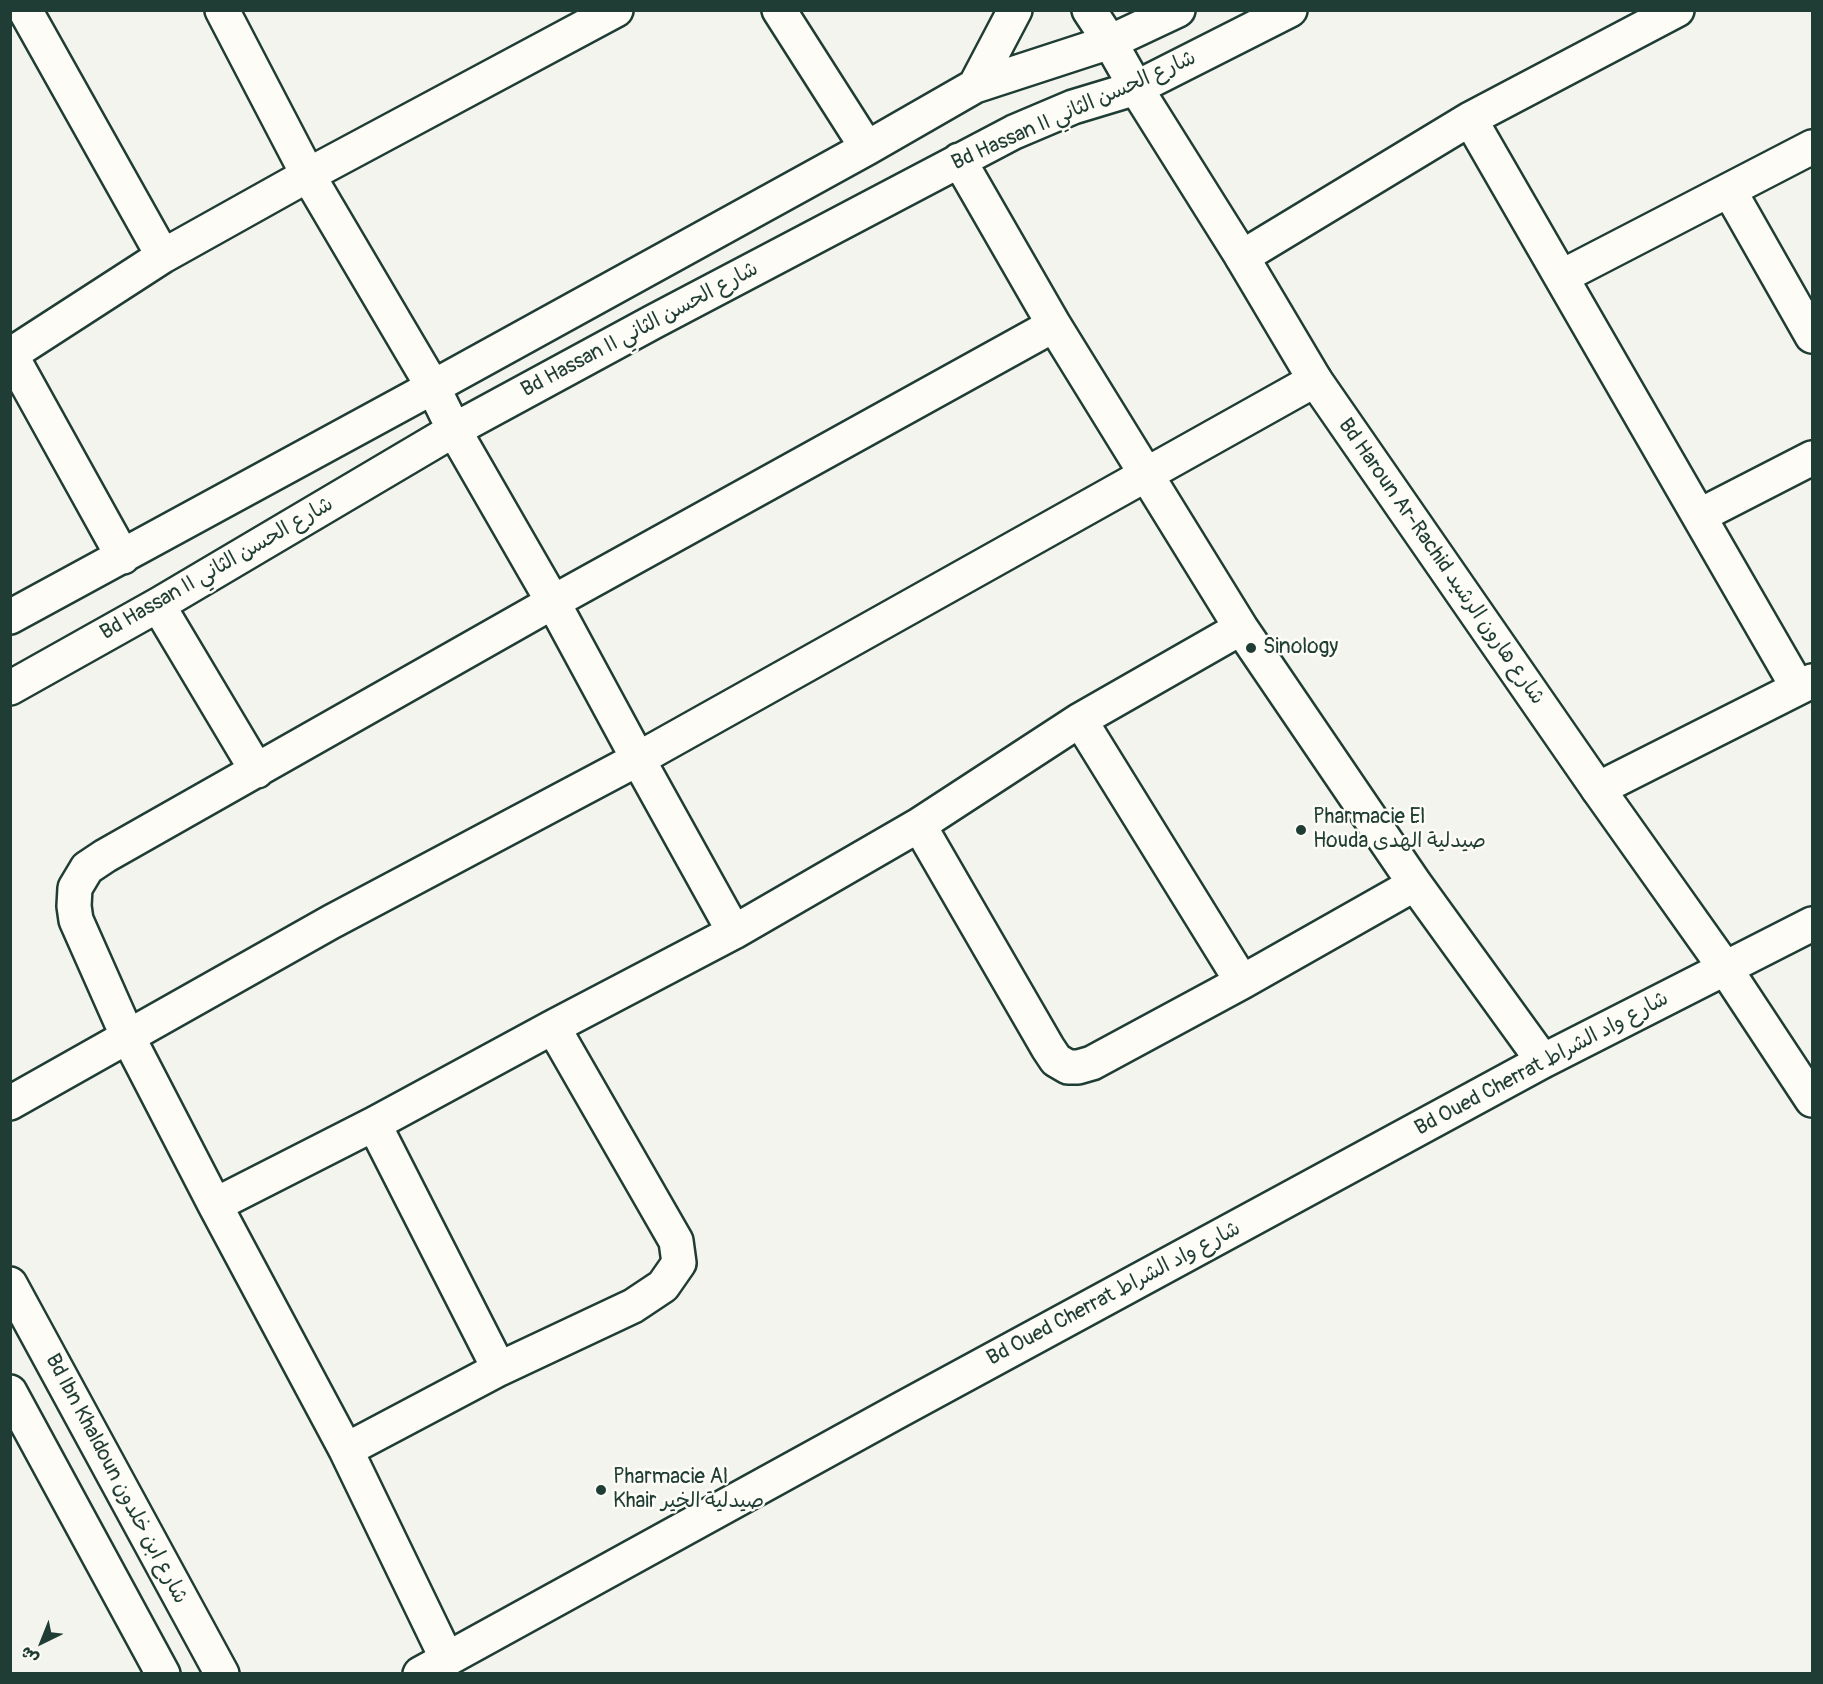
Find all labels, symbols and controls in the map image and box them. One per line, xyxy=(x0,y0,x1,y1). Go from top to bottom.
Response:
street label: Bd Hassan II شارع الحسن الثاني xyxy=(948,46,1200,176)
street label: Bd Hassan II شارع الحسن الثاني xyxy=(517,257,763,403)
street label: Bd Haroun Ar-Rachid شارع هارون الرشيد xyxy=(1332,414,1550,710)
street label: Bd Hassan II شارع الحسن الثاني xyxy=(96,492,338,646)
place label: Sinology xyxy=(1263,635,1338,661)
marker: Sinology xyxy=(1244,641,1258,655)
place label: Pharmacie El Houda صيدلية الهدى xyxy=(1313,805,1486,855)
marker: Pharmacie El Houda صيدلية الهدى xyxy=(1294,823,1308,837)
street label: Bd Oued Cherrat شارع واد الشراط xyxy=(1411,986,1673,1142)
street label: Bd Oued Cherrat شارع واد الشراط xyxy=(983,1216,1245,1372)
street label: Bd Ibn Khaldoun شارع ابن خلدون xyxy=(39,1350,193,1608)
place label: Pharmacie Al Khair صيدلية الخير xyxy=(613,1465,764,1515)
marker: Pharmacie Al Khair صيدلية الخير xyxy=(594,1483,608,1497)
north arrow xyxy=(12,1612,72,1672)
text: ش xyxy=(16,1642,43,1668)

